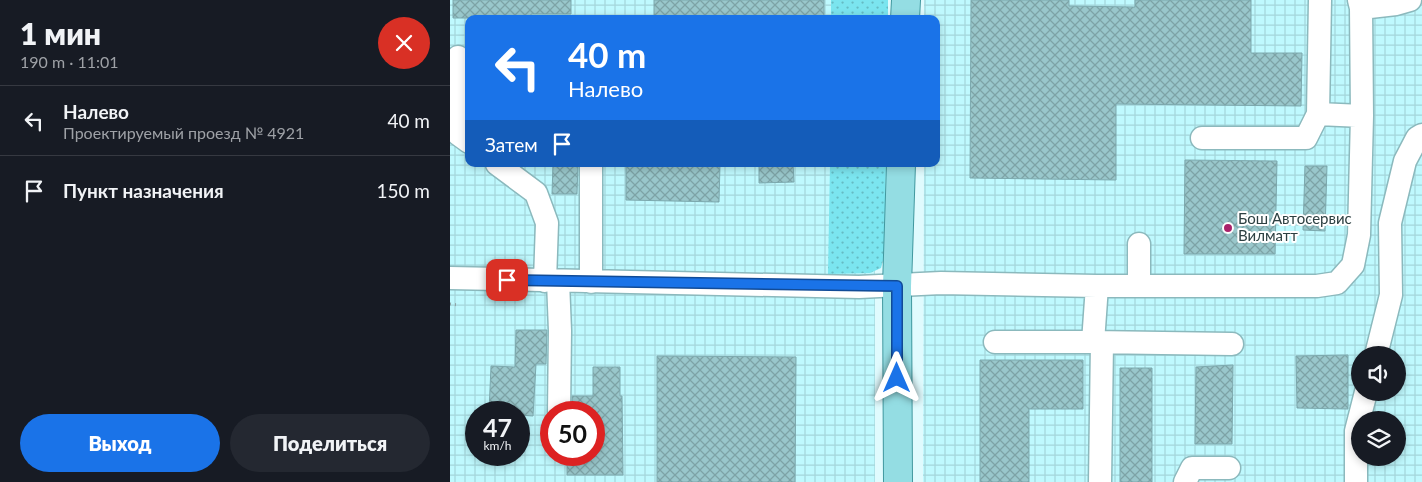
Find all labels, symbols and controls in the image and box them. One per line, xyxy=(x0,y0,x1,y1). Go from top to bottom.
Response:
text: 1 мин xyxy=(20,15,101,51)
button: close xyxy=(378,17,430,69)
text: 40 m xyxy=(568,33,646,75)
icon: left xyxy=(485,35,550,100)
text: 190 m · 11:01 xyxy=(20,52,119,71)
text: Налево xyxy=(568,75,643,102)
text: Налево xyxy=(63,100,129,123)
icon: left xyxy=(20,107,48,135)
text: 40 m xyxy=(387,109,430,132)
text: Проектируемый проезд № 4921 xyxy=(63,123,304,142)
icon: arrive xyxy=(548,130,576,158)
text: Затем xyxy=(485,133,538,156)
icon: arrive xyxy=(20,177,48,205)
text: Пункт назначения xyxy=(63,179,224,202)
text: 150 m xyxy=(376,179,430,202)
place label: Бош Автосервис Вилматт xyxy=(1238,209,1352,244)
marker: Бош Автосервис Вилматт xyxy=(1222,222,1234,234)
pin xyxy=(486,259,528,301)
icon: arrive xyxy=(493,266,521,294)
map controls xyxy=(1351,346,1406,466)
button: sound xyxy=(1351,346,1406,401)
position arrow xyxy=(870,351,922,403)
speed limit sign: 50 xyxy=(540,401,605,466)
button: layers xyxy=(1351,411,1406,466)
text: 47 xyxy=(483,412,512,442)
button: Выход xyxy=(20,414,220,472)
button: Поделиться xyxy=(230,414,430,472)
text: km/h xyxy=(483,438,512,453)

